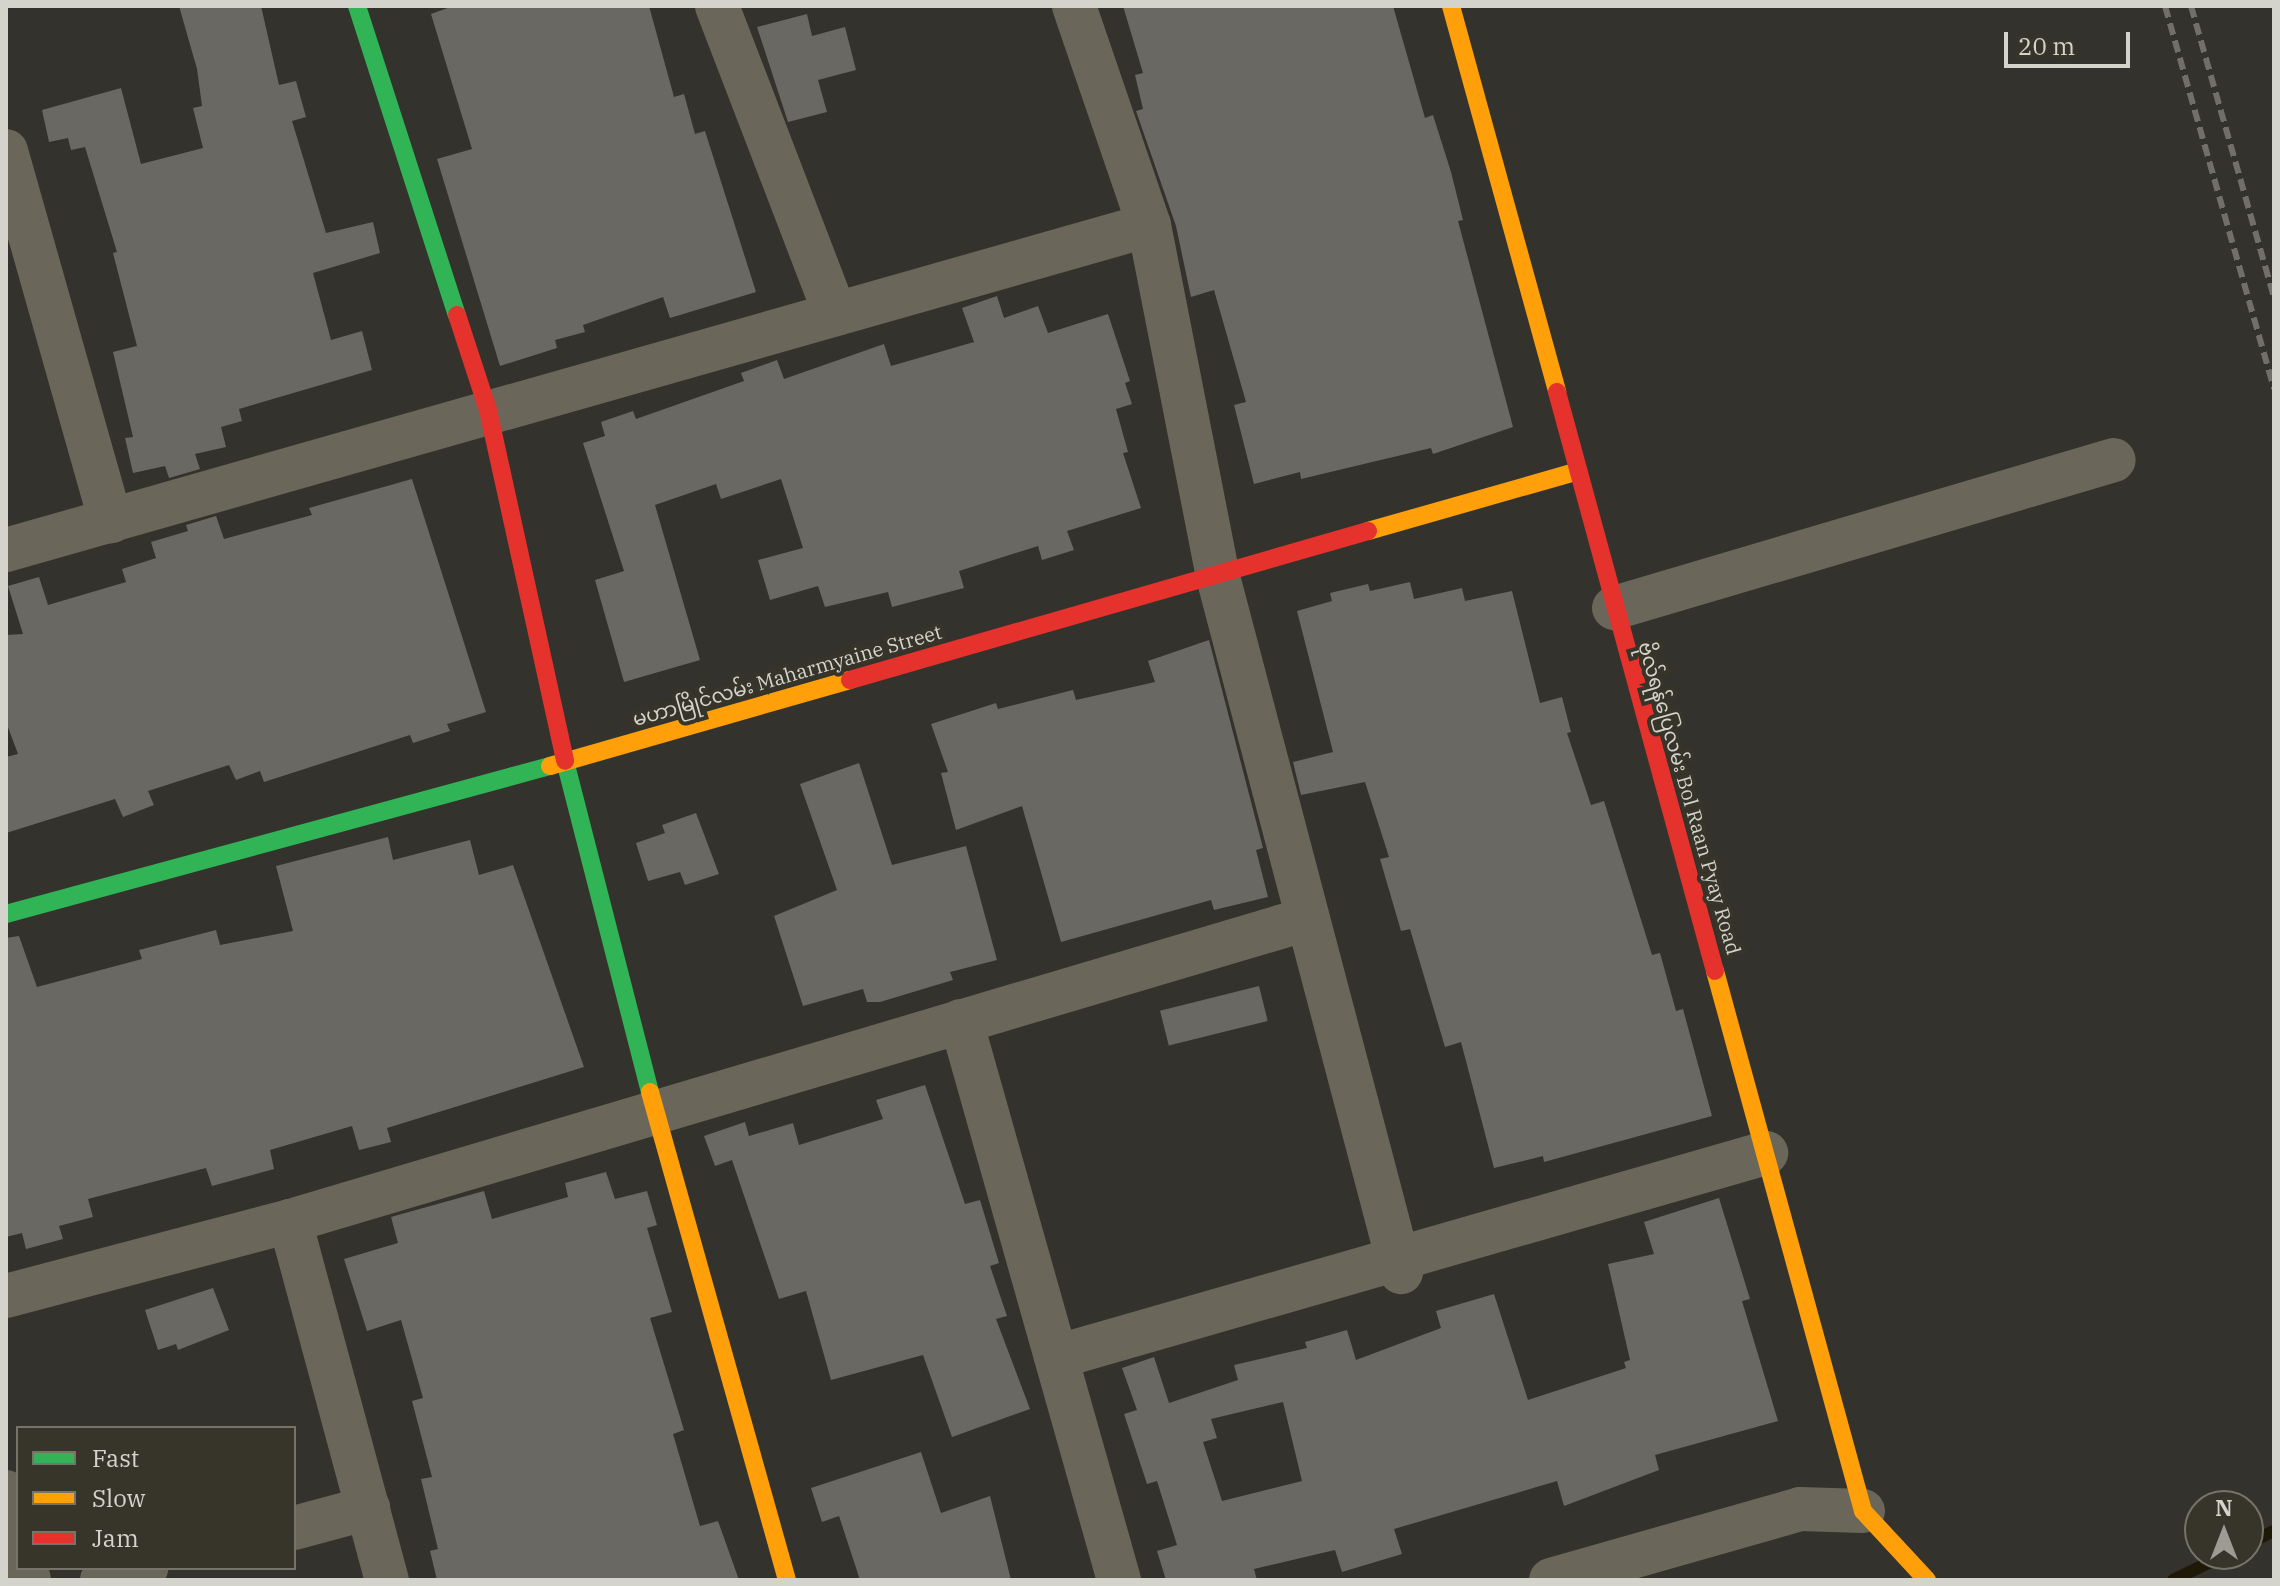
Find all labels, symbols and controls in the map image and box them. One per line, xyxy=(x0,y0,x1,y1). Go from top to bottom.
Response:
scale bar xyxy=(2008,16,2134,66)
text: 20 m xyxy=(2018,30,2075,62)
street label: မဟာမြိုင်လမ်း Maharmyaine Street xyxy=(630,619,944,731)
street label: ဗိုလ်ရန်ပြေလမ်း Bol Raan Pyay Road xyxy=(1634,639,1746,957)
legend xyxy=(16,1426,296,1570)
text: Fast xyxy=(92,1442,139,1474)
text: Slow xyxy=(92,1482,145,1514)
north arrow xyxy=(2184,1490,2264,1570)
text: N xyxy=(2215,1493,2233,1522)
text: Jam xyxy=(92,1522,139,1554)

